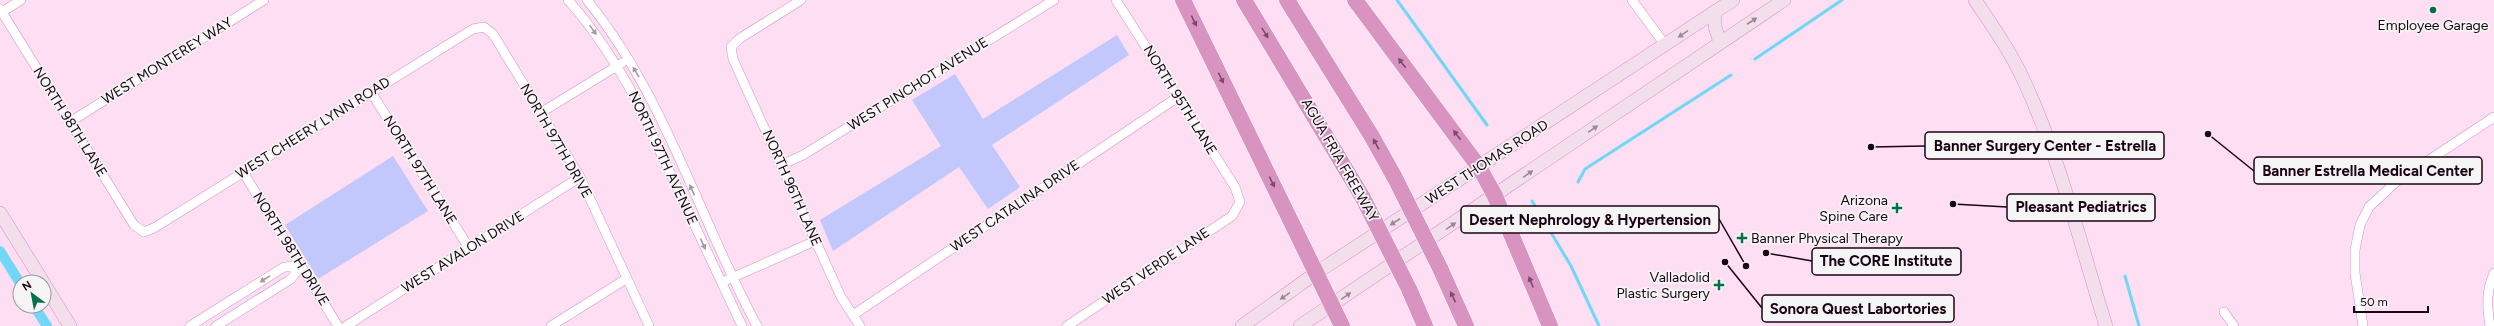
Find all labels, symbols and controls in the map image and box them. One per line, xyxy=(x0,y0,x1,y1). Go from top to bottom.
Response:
marker: Employee Garage xyxy=(2428,5,2438,15)
street label: WEST MONTEREY WAY xyxy=(99,14,236,108)
one-way arrow xyxy=(1191,16,1197,27)
one-way arrow xyxy=(1747,17,1757,25)
place label: Employee Garage xyxy=(2378,17,2489,34)
one-way arrow xyxy=(589,25,597,35)
one-way arrow xyxy=(1261,27,1268,39)
one-way arrow xyxy=(1678,30,1688,38)
street label: WEST PINCHOT AVENUE xyxy=(845,34,991,134)
street label: NORTH 95TH LANE xyxy=(1139,42,1221,158)
one-way arrow xyxy=(1399,58,1407,68)
street label: NORTH 98TH LANE xyxy=(29,64,111,180)
one-way arrow xyxy=(633,66,640,78)
one-way arrow xyxy=(1218,72,1224,84)
street label: WEST CHEERY LYNN ROAD xyxy=(233,73,393,183)
street label: NORTH 97TH DRIVE xyxy=(516,81,596,201)
street label: NORTH 97TH AVENUE xyxy=(625,89,701,227)
street label: AGUA FRIA FREEWAY xyxy=(1298,95,1382,225)
street label: NORTH 97TH LANE xyxy=(380,112,460,228)
street label: WEST THOMAS ROAD xyxy=(1423,116,1551,208)
one-way arrow xyxy=(1588,125,1599,133)
street label: NORTH 96TH LANE xyxy=(759,127,825,249)
one-way arrow xyxy=(1453,130,1461,140)
callout: Banner Surgery Center - Estrella xyxy=(1925,132,2164,159)
text: Banner Surgery Center - Estrella xyxy=(1934,137,2156,155)
one-way arrow xyxy=(1373,138,1380,150)
street label: WEST CATALINA DRIVE xyxy=(947,156,1083,256)
callout: Banner Estrella Medical Center xyxy=(2254,157,2482,184)
text: Banner Estrella Medical Center xyxy=(2262,162,2474,180)
one-way arrow xyxy=(1522,170,1533,178)
one-way arrow xyxy=(1269,176,1275,188)
one-way arrow xyxy=(689,184,695,195)
street label: NORTH 98TH DRIVE xyxy=(249,189,333,309)
place label: Arizona Spine Care xyxy=(1819,192,1888,225)
callout: Pleasant Pediatrics xyxy=(2007,194,2155,221)
text: Pleasant Pediatrics xyxy=(2015,198,2147,216)
marker: Arizona Spine Care xyxy=(1891,202,1903,214)
callout: Desert Nephrology & Hypertension xyxy=(1461,206,1719,233)
street label: WEST AVALON DRIVE xyxy=(399,207,527,297)
text: Desert Nephrology & Hypertension xyxy=(1469,211,1711,229)
one-way arrow xyxy=(1390,218,1400,226)
one-way arrow xyxy=(1445,222,1456,230)
street label: WEST VERDE LANE xyxy=(1099,224,1213,308)
place label: Banner Physical Therapy xyxy=(1751,230,1903,247)
marker: Banner Physical Therapy xyxy=(1736,232,1748,244)
one-way arrow xyxy=(700,239,706,250)
callout: The CORE Institute xyxy=(1812,248,1961,275)
text: The CORE Institute xyxy=(1820,252,1953,270)
place label: Valladolid Plastic Surgery xyxy=(1616,269,1711,302)
north arrow xyxy=(12,274,52,314)
one-way arrow xyxy=(260,275,270,283)
one-way arrow xyxy=(1528,276,1534,288)
text: N xyxy=(20,278,34,294)
marker: Valladolid Plastic Surgery xyxy=(1713,279,1725,291)
scale bar xyxy=(2354,288,2428,314)
one-way arrow xyxy=(1450,291,1456,303)
one-way arrow xyxy=(1279,292,1290,300)
one-way arrow xyxy=(1341,292,1351,300)
callout: Sonora Quest Labortories xyxy=(1762,295,1954,322)
text: 50 m xyxy=(2360,295,2388,309)
text: Sonora Quest Labortories xyxy=(1770,300,1946,318)

